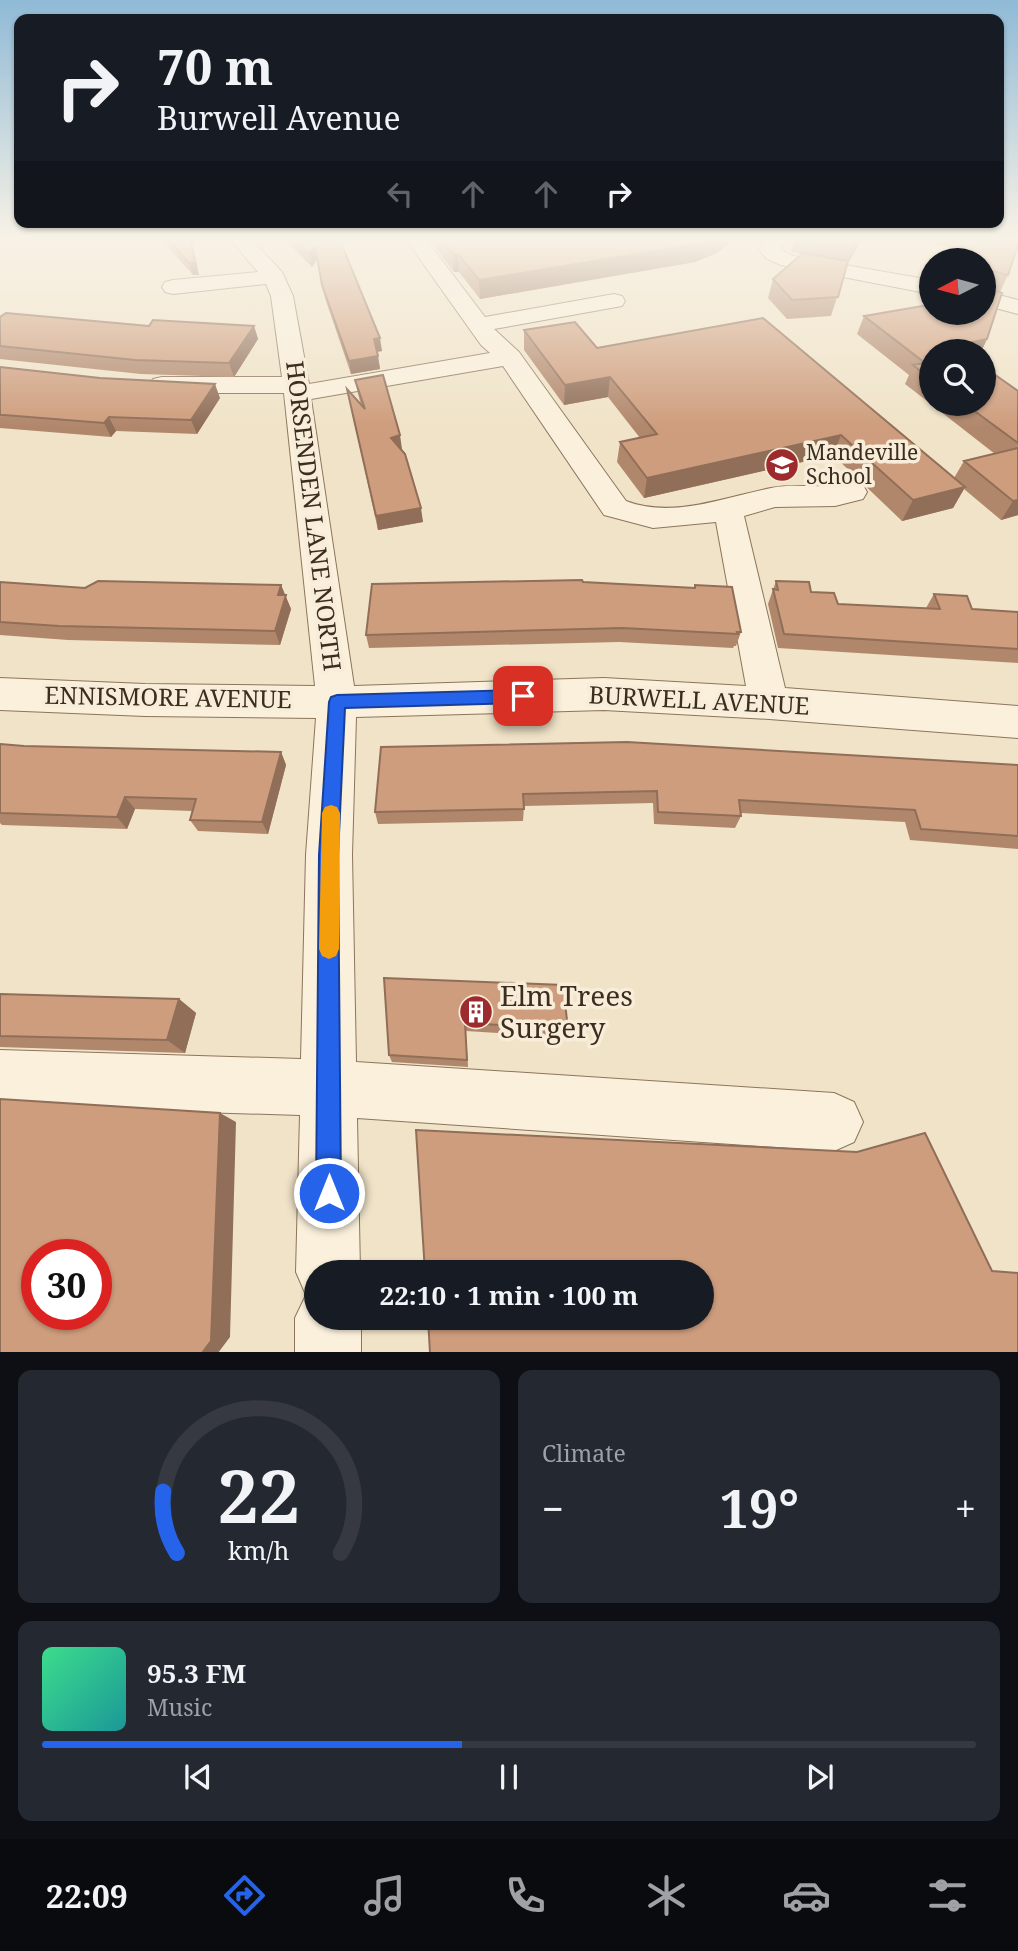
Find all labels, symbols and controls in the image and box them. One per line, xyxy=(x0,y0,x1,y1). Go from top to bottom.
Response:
text: 70 m xyxy=(157,33,273,99)
icon: right xyxy=(42,42,133,133)
text: Burwell Avenue xyxy=(157,96,401,139)
icon: left xyxy=(381,175,419,213)
icon: ahead xyxy=(454,175,492,213)
icon: ahead xyxy=(527,175,565,213)
icon: right xyxy=(600,175,638,213)
north arrow xyxy=(919,248,996,326)
map controls xyxy=(919,248,996,416)
button: search xyxy=(919,339,996,416)
street label: HORSENDEN LANE NORTH xyxy=(279,359,350,673)
place label: Mandeville School xyxy=(806,438,918,490)
school or university icon: Mandeville School xyxy=(763,446,801,484)
pin xyxy=(493,666,553,726)
icon: arrive xyxy=(504,677,542,715)
street label: BURWELL AVENUE xyxy=(588,677,810,722)
street label: ENNISMORE AVENUE xyxy=(44,678,292,715)
place label: Elm Trees Surgery xyxy=(500,976,633,1046)
building icon: Elm Trees Surgery xyxy=(457,993,495,1031)
position arrow xyxy=(292,1156,366,1230)
speed limit sign: 30 xyxy=(21,1239,112,1330)
text: 22:10 · 1 min · 100 m xyxy=(379,1277,639,1313)
text: Climate xyxy=(542,1437,626,1469)
text: 22 xyxy=(218,1445,300,1544)
text: 19° xyxy=(720,1472,799,1543)
text: − xyxy=(542,1482,564,1534)
text: + xyxy=(955,1482,976,1534)
text: km/h xyxy=(228,1532,290,1566)
text: 95.3 FM xyxy=(147,1655,246,1691)
text: Music xyxy=(147,1691,212,1723)
icon: previous xyxy=(179,1758,217,1796)
icon: pause xyxy=(490,1758,528,1796)
icon: next xyxy=(801,1758,839,1796)
icon: directions xyxy=(220,1871,269,1920)
icon: music xyxy=(360,1871,409,1920)
icon: phone xyxy=(501,1871,550,1920)
icon: climate xyxy=(642,1871,691,1920)
icon: car xyxy=(782,1871,831,1920)
icon: filters xyxy=(923,1871,972,1920)
text: 22:09 xyxy=(46,1874,128,1917)

